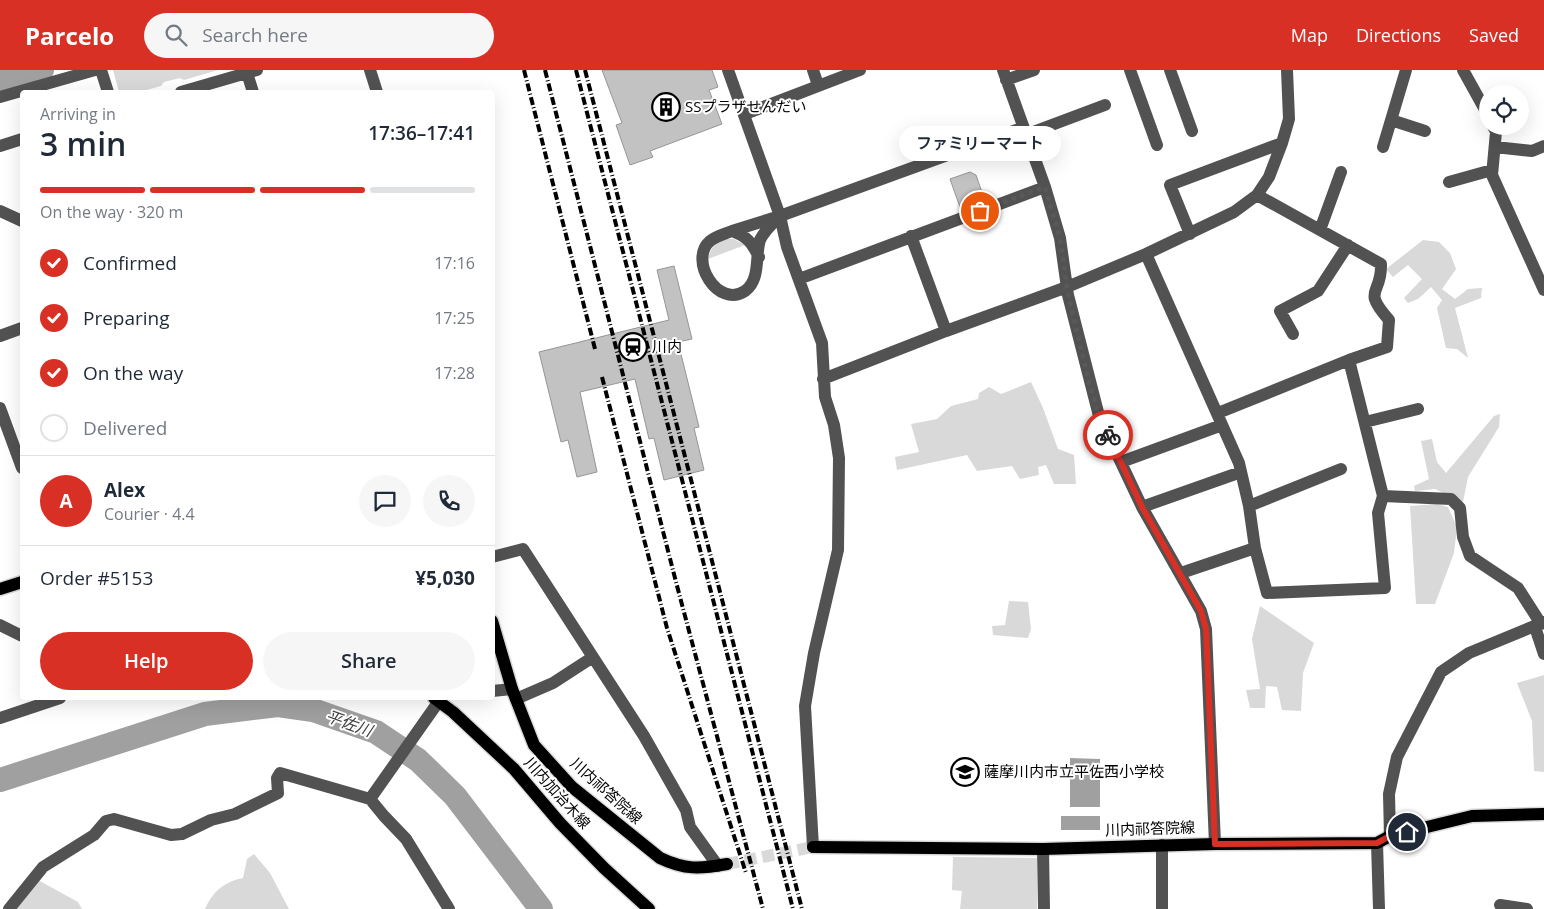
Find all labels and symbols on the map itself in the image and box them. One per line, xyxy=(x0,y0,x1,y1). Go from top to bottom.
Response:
building icon: SSプラザせんだい xyxy=(651,92,681,122)
place label: SSプラザせんだい xyxy=(685,96,806,116)
callout: ファミリーマート xyxy=(899,126,1061,161)
pin xyxy=(959,190,1001,232)
station icon: 川内 xyxy=(618,332,648,362)
place label: 川内 xyxy=(652,336,682,356)
courier xyxy=(1083,410,1133,460)
water label: 平佐川 xyxy=(323,704,377,742)
street label: 川内加治木線 xyxy=(520,752,595,832)
street label: 川内祁答院線 xyxy=(567,753,647,828)
school or university icon: 薩摩川内市立平佐西小学校 xyxy=(950,757,980,787)
place label: 薩摩川内市立平佐西小学校 xyxy=(984,761,1164,781)
pin xyxy=(1386,811,1428,853)
street label: 川内祁答院線 xyxy=(1105,816,1195,840)

